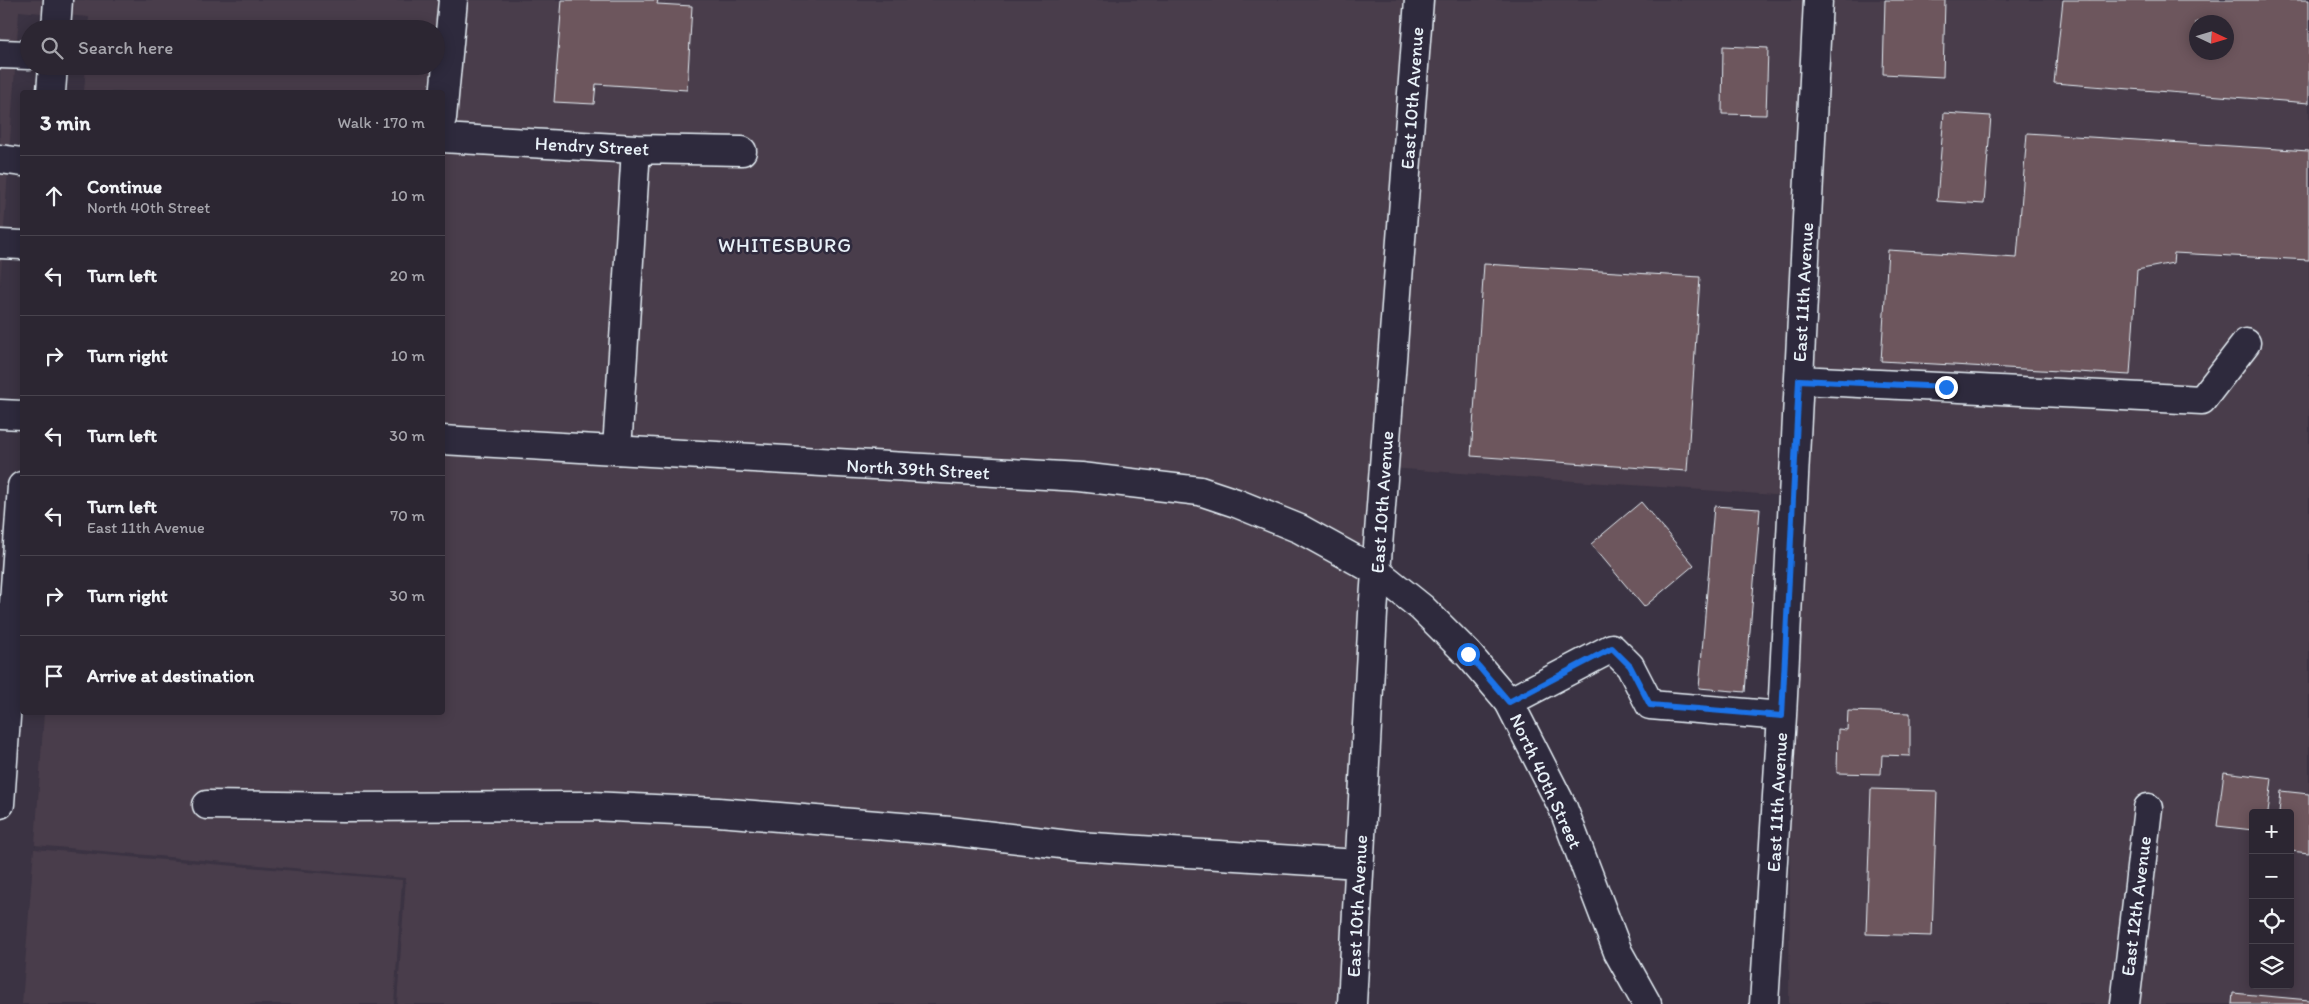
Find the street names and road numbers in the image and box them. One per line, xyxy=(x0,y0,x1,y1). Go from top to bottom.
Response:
street label: East 10th Avenue xyxy=(1396,26,1428,170)
street label: Hendry Street xyxy=(534,132,650,160)
street label: East 11th Avenue xyxy=(1788,222,1818,362)
street label: East 10th Avenue xyxy=(1366,430,1398,574)
street label: North 39th Street xyxy=(846,454,990,484)
street label: North 40th Street xyxy=(1505,710,1587,852)
street label: East 11th Avenue xyxy=(1762,732,1792,872)
street label: East 10th Avenue xyxy=(1342,834,1372,978)
street label: East 12th Avenue xyxy=(2116,835,2156,977)

